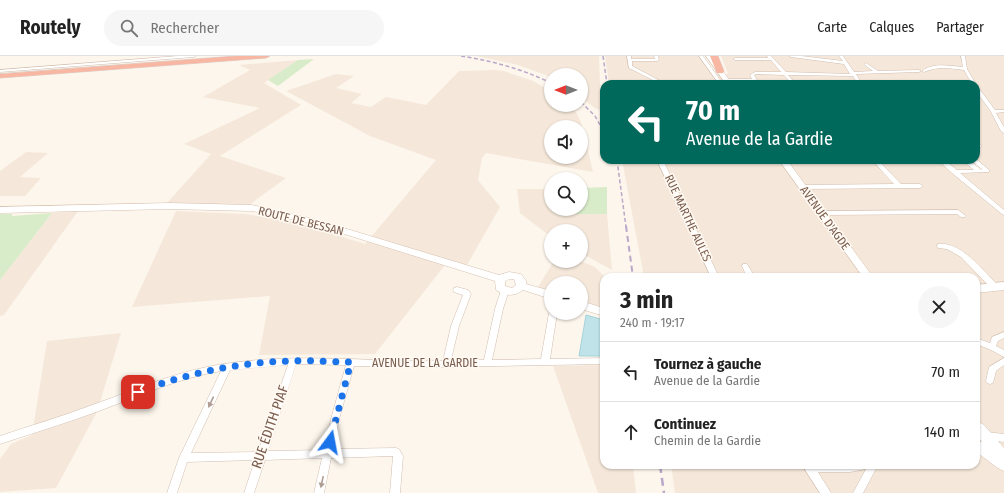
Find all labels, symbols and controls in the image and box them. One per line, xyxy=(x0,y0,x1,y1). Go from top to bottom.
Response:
search box xyxy=(104,10,384,46)
text: Routely xyxy=(20,16,80,39)
icon: search xyxy=(118,17,140,39)
text: Rechercher xyxy=(150,19,219,37)
text: Carte xyxy=(817,19,847,36)
text: Calques xyxy=(869,19,914,36)
text: Partager xyxy=(936,19,984,36)
north arrow xyxy=(544,68,588,112)
map controls xyxy=(544,68,588,320)
text: 70 m xyxy=(686,94,740,127)
icon: left xyxy=(620,96,672,148)
button: sound xyxy=(544,120,588,164)
text: Avenue de la Gardie xyxy=(686,128,833,150)
button: search xyxy=(544,172,588,216)
street label: RUE MARTHE AULES xyxy=(662,172,714,264)
street label: AVENUE D'AGDE xyxy=(797,183,853,253)
street label: ROUTE DE BESSAN xyxy=(257,204,345,238)
button: + xyxy=(544,224,588,268)
button: − xyxy=(544,276,588,320)
text: 3 min xyxy=(620,286,673,314)
button: close xyxy=(918,286,960,328)
text: 240 m · 19:17 xyxy=(620,315,684,330)
text: Tournez à gauche xyxy=(654,355,761,373)
street label: AVENUE DE LA GARDIE xyxy=(372,356,478,370)
icon: left xyxy=(620,361,642,383)
text: 70 m xyxy=(931,363,960,381)
text: Avenue de la Gardie xyxy=(654,373,760,388)
pin xyxy=(121,375,155,409)
icon: arrive xyxy=(127,381,149,403)
street label: RUE ÉDITH PIAF xyxy=(247,383,292,471)
one-way arrow xyxy=(208,397,214,408)
text: Continuez xyxy=(654,415,716,433)
position arrow xyxy=(309,421,351,463)
icon: ahead xyxy=(620,421,642,443)
text: 140 m xyxy=(924,423,960,441)
text: Chemin de la Gardie xyxy=(654,433,761,448)
one-way arrow xyxy=(318,475,324,488)

